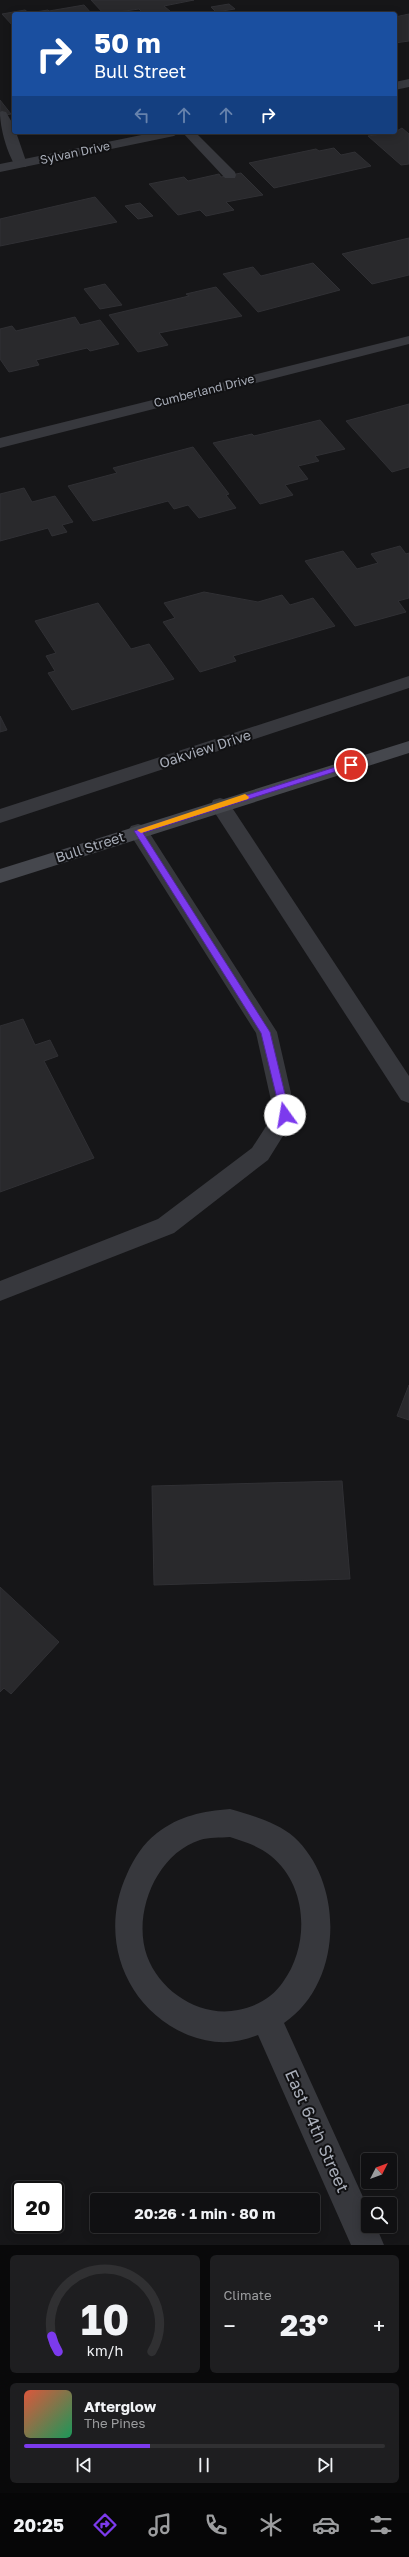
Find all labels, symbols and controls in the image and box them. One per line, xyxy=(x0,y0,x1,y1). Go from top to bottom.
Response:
text: 50 m xyxy=(94,26,161,59)
icon: right xyxy=(28,28,80,80)
text: Bull Street xyxy=(94,60,186,82)
icon: left xyxy=(131,104,153,126)
icon: ahead xyxy=(173,104,195,126)
icon: ahead xyxy=(215,104,237,126)
icon: right xyxy=(257,104,279,126)
street label: Sylvan Drive xyxy=(39,138,111,167)
street label: Cumberland Drive xyxy=(152,371,256,410)
street label: Oakview Drive xyxy=(157,726,253,771)
pin xyxy=(334,748,368,782)
icon: arrive xyxy=(340,754,362,776)
street label: Bull Street xyxy=(53,827,127,866)
position arrow xyxy=(264,1094,306,1136)
street label: East 64th Street xyxy=(281,2066,354,2196)
north arrow xyxy=(361,2153,397,2189)
map controls xyxy=(361,2153,397,2233)
speed limit sign: 20 xyxy=(12,2181,64,2233)
button: search xyxy=(361,2197,397,2233)
text: 20:26 · 1 min · 80 m xyxy=(135,2204,276,2222)
text: Climate xyxy=(224,2287,271,2303)
text: 10 xyxy=(81,2294,129,2344)
text: 23° xyxy=(280,2307,328,2343)
text: − xyxy=(224,2312,236,2339)
text: + xyxy=(373,2312,385,2339)
text: km/h xyxy=(87,2342,123,2359)
text: Afterglow xyxy=(84,2397,156,2415)
text: The Pines xyxy=(84,2415,145,2431)
icon: previous xyxy=(73,2454,95,2476)
icon: pause xyxy=(193,2454,215,2476)
icon: next xyxy=(314,2454,336,2476)
icon: directions xyxy=(91,2511,119,2539)
icon: music xyxy=(146,2511,174,2539)
icon: phone xyxy=(202,2511,230,2539)
icon: climate xyxy=(257,2511,285,2539)
icon: car xyxy=(312,2511,340,2539)
icon: filters xyxy=(367,2511,395,2539)
text: 20:25 xyxy=(14,2514,64,2536)

